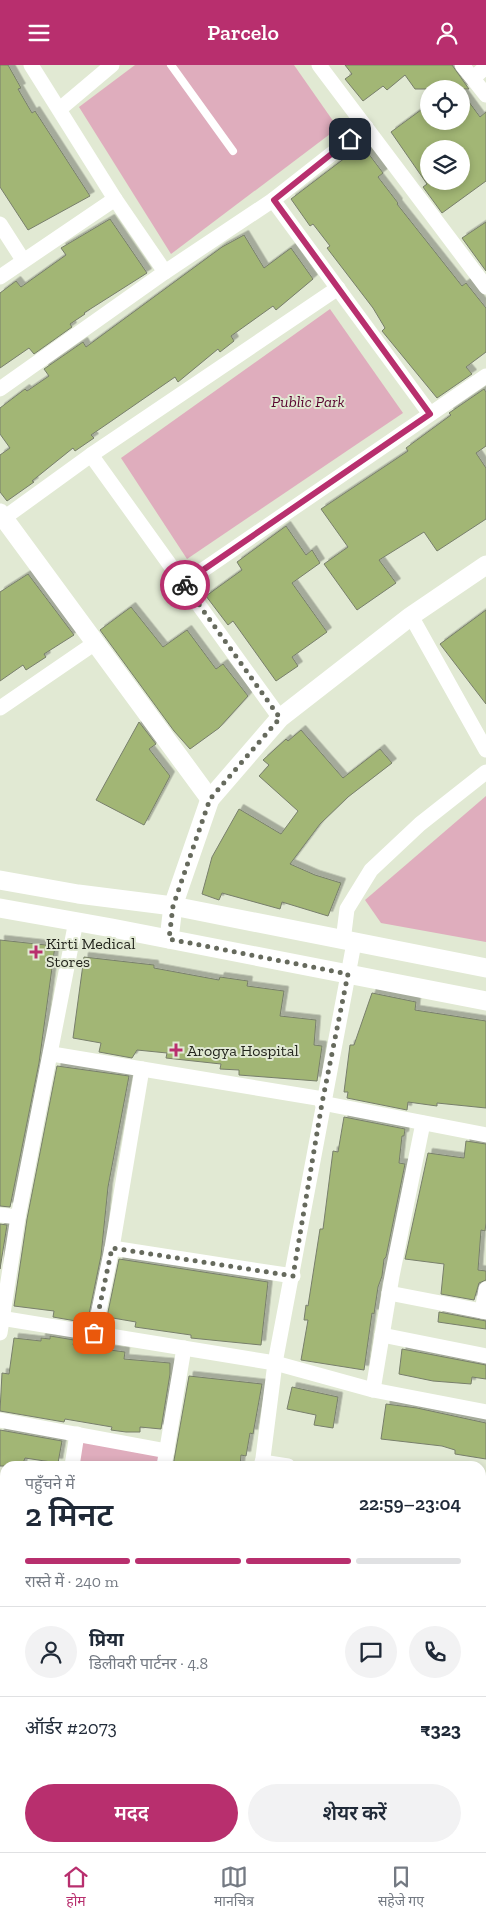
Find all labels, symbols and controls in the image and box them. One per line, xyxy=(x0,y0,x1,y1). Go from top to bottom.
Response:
icon: menu xyxy=(25,19,53,47)
text: Parcelo xyxy=(207,19,279,46)
icon: person xyxy=(433,19,461,47)
map controls xyxy=(420,80,470,190)
button: locate xyxy=(420,80,470,130)
pin xyxy=(329,118,371,160)
icon: home xyxy=(336,125,364,153)
button: layers xyxy=(420,140,470,190)
park label: Public Park xyxy=(271,392,345,411)
courier xyxy=(160,560,210,610)
icon: bike xyxy=(171,571,199,599)
place label: Kirti Medical Stores xyxy=(46,934,135,971)
marker: Kirti Medical Stores xyxy=(30,946,42,958)
place label: Arogya Hospital xyxy=(187,1041,299,1060)
marker: Arogya Hospital xyxy=(169,1043,183,1057)
pin xyxy=(73,1312,115,1354)
icon: bag xyxy=(80,1319,108,1347)
text: पहुँचने में xyxy=(25,1474,75,1493)
text: 22:59–23:04 xyxy=(359,1492,461,1515)
text: 2 मिनट xyxy=(25,1496,113,1534)
text: रास्ते में · 240 m xyxy=(25,1572,119,1591)
button: person xyxy=(25,1626,77,1678)
button: chat xyxy=(345,1626,397,1678)
button: phone xyxy=(409,1626,461,1678)
text: प्रिया xyxy=(89,1628,124,1651)
text: डिलीवरी पार्टनर · 4.8 xyxy=(89,1654,208,1673)
text: ऑर्डर #2073 xyxy=(25,1716,117,1739)
text: ₹323 xyxy=(420,1718,461,1741)
button: मदद xyxy=(25,1784,238,1842)
button: शेयर करें xyxy=(248,1784,461,1842)
tab: होम xyxy=(62,1863,90,1912)
tab: मानचित्र xyxy=(214,1863,254,1912)
tab: सहेजे गए xyxy=(378,1863,424,1912)

